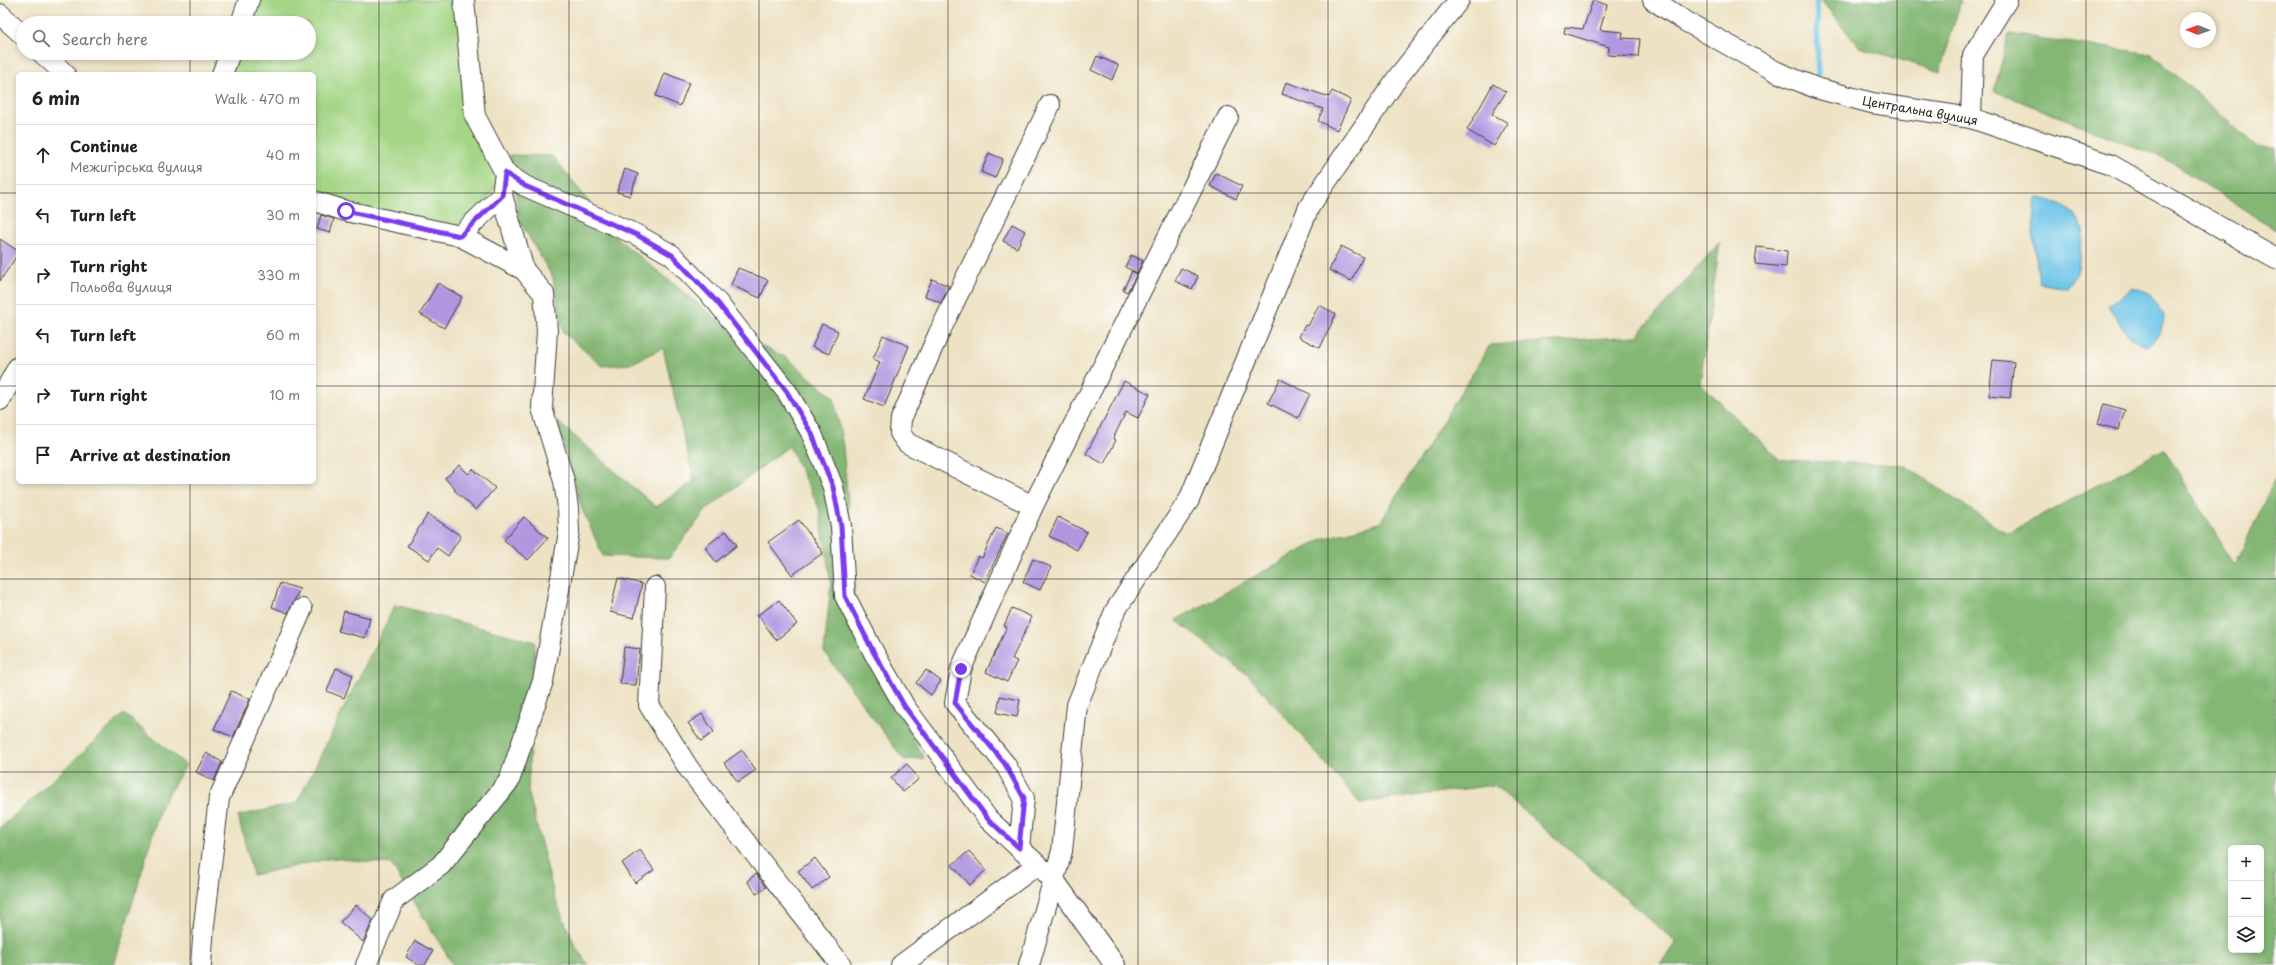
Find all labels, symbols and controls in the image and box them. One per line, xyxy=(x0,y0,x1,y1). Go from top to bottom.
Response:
north arrow xyxy=(2180,12,2216,48)
search box xyxy=(16,16,316,60)
icon: search xyxy=(30,27,52,49)
text: Search here xyxy=(62,27,148,50)
text: 6 min xyxy=(32,85,80,111)
text: Walk · 470 m xyxy=(215,89,300,108)
street label: Центральна вулиця xyxy=(1861,91,1979,129)
text: Continue xyxy=(70,134,138,157)
icon: ahead xyxy=(32,144,54,166)
text: 40 m xyxy=(266,145,300,164)
text: Межигірська вулиця xyxy=(70,157,203,176)
route start xyxy=(337,202,355,220)
text: Turn left xyxy=(70,203,136,226)
icon: left xyxy=(32,204,54,226)
text: 30 m xyxy=(266,205,300,224)
text: Turn right xyxy=(70,254,147,277)
icon: right xyxy=(32,264,54,286)
text: 330 m xyxy=(257,265,300,284)
text: Польова вулиця xyxy=(70,277,172,296)
text: Turn left xyxy=(70,323,136,346)
icon: left xyxy=(32,324,54,346)
text: 60 m xyxy=(266,325,300,344)
text: Turn right xyxy=(70,383,147,406)
icon: right xyxy=(32,384,54,406)
text: 10 m xyxy=(270,385,300,404)
text: Arrive at destination xyxy=(70,443,231,466)
icon: arrive xyxy=(32,444,54,466)
route end xyxy=(952,660,970,678)
map controls xyxy=(2228,845,2264,953)
button: + xyxy=(2228,845,2264,881)
button: − xyxy=(2228,881,2264,917)
button: layers xyxy=(2228,917,2264,953)

